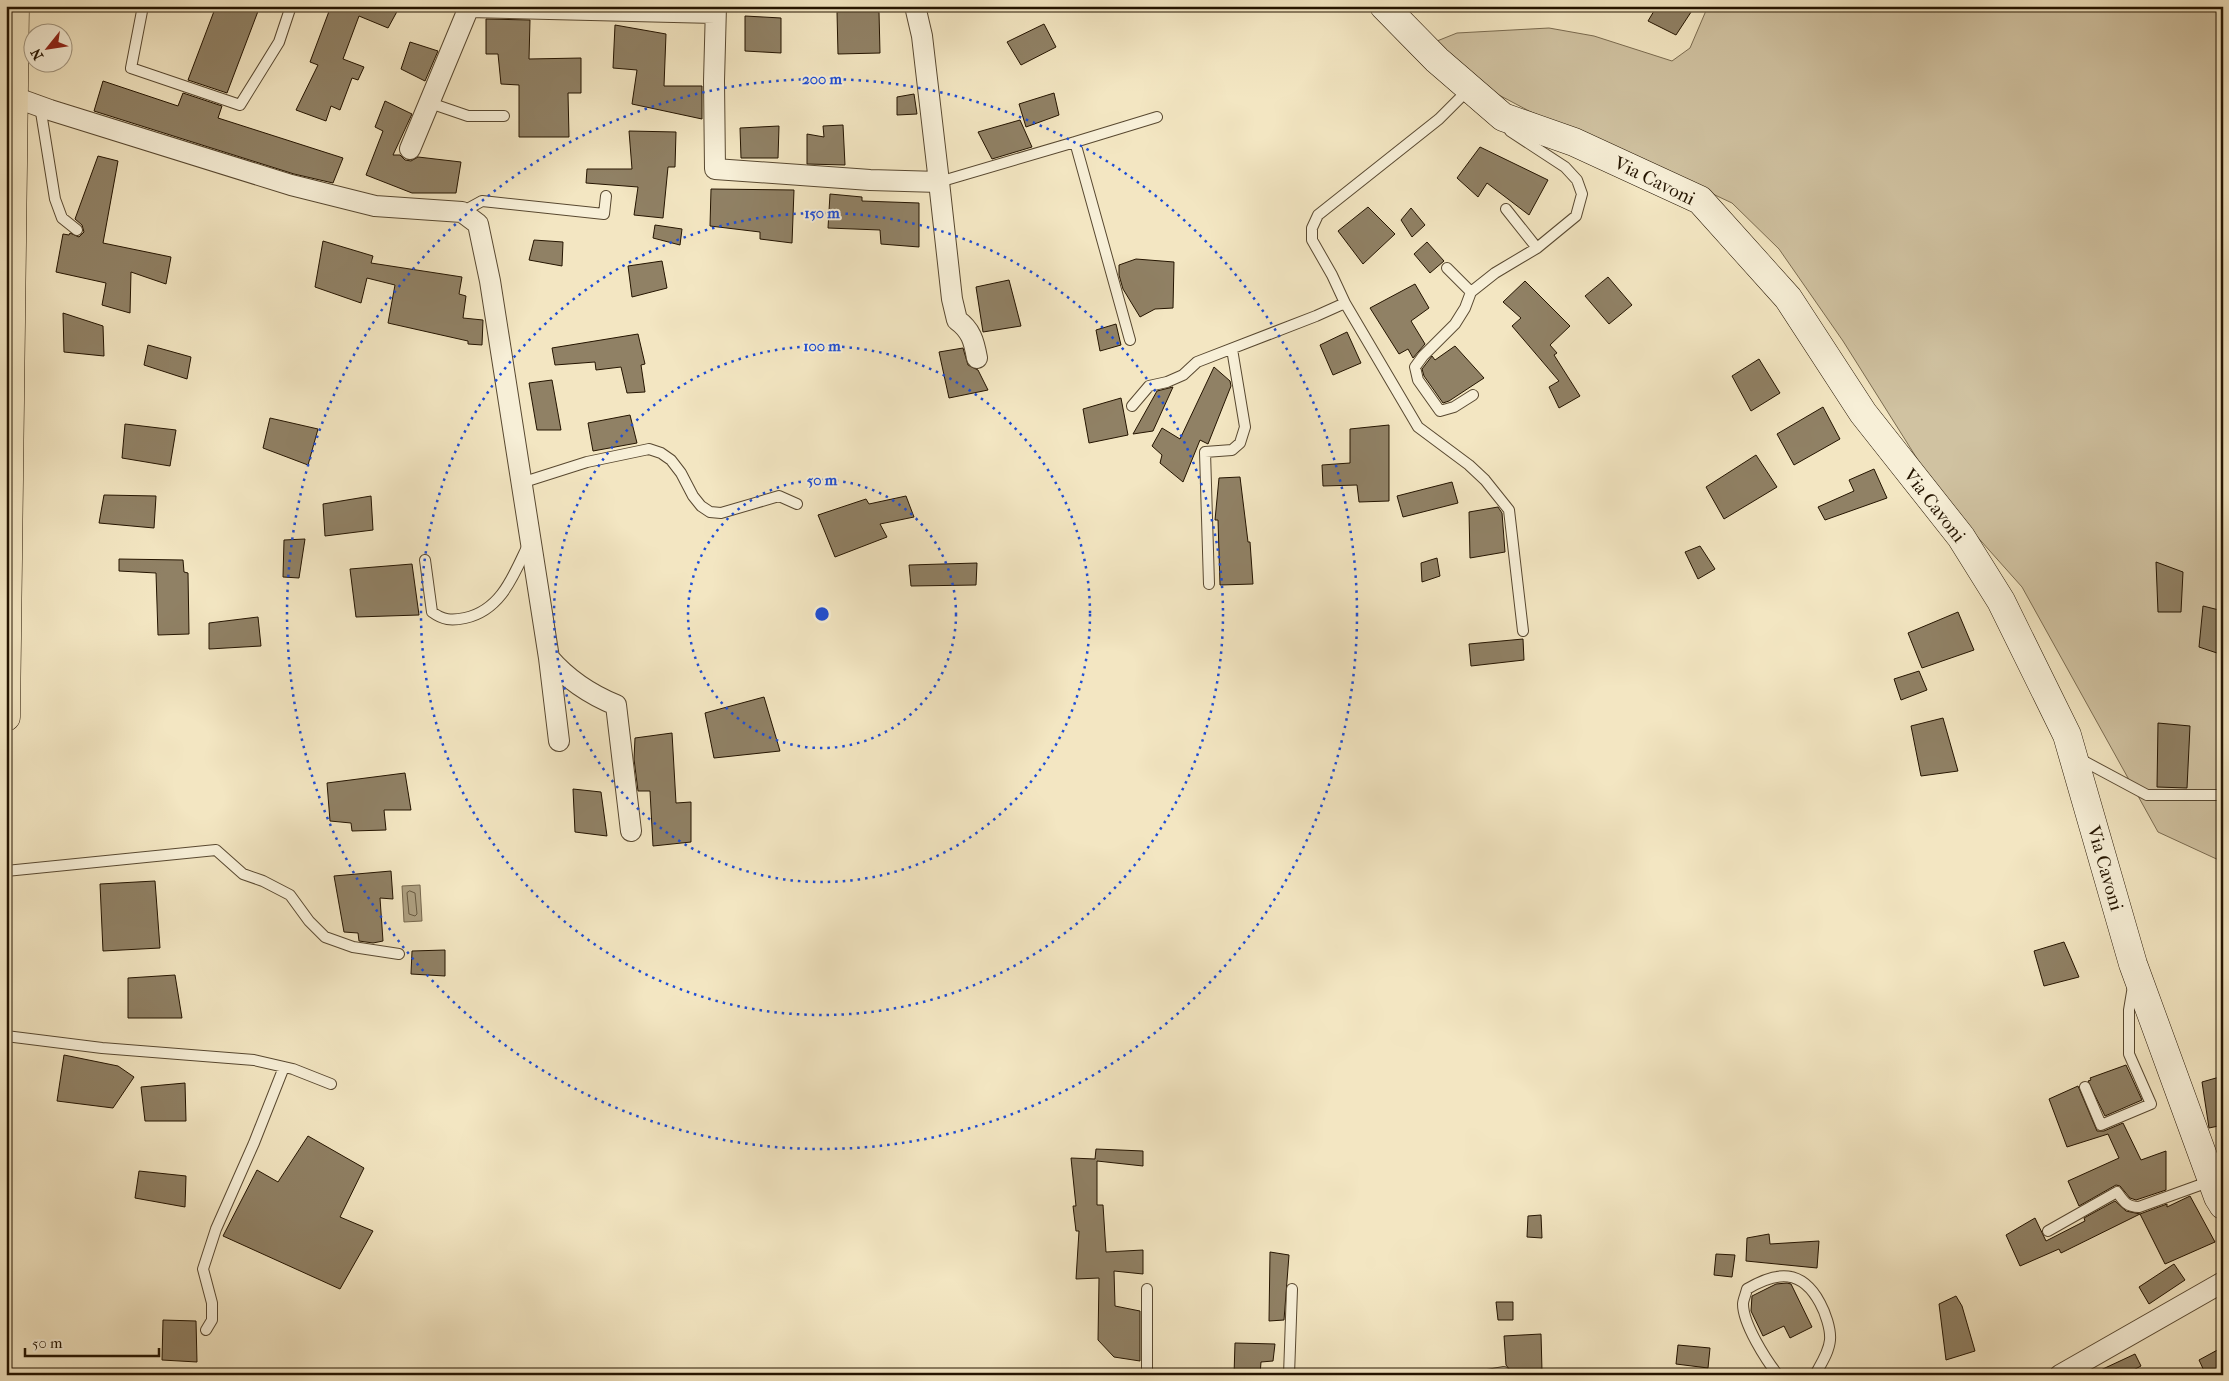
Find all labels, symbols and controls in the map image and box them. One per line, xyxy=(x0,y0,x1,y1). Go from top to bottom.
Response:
north arrow xyxy=(22,22,72,72)
text: N xyxy=(27,45,47,63)
text: 200 m xyxy=(802,70,842,88)
street label: Via Cavoni xyxy=(1610,151,1699,210)
text: 150 m xyxy=(804,204,840,222)
text: 100 m xyxy=(803,337,841,355)
street label: Via Cavoni xyxy=(1898,464,1970,547)
text: 50 m xyxy=(807,471,838,489)
centre of rings xyxy=(813,605,831,623)
street label: Via Cavoni xyxy=(2082,822,2128,914)
scale bar xyxy=(25,1326,159,1358)
text: 50 m xyxy=(32,1334,63,1352)

